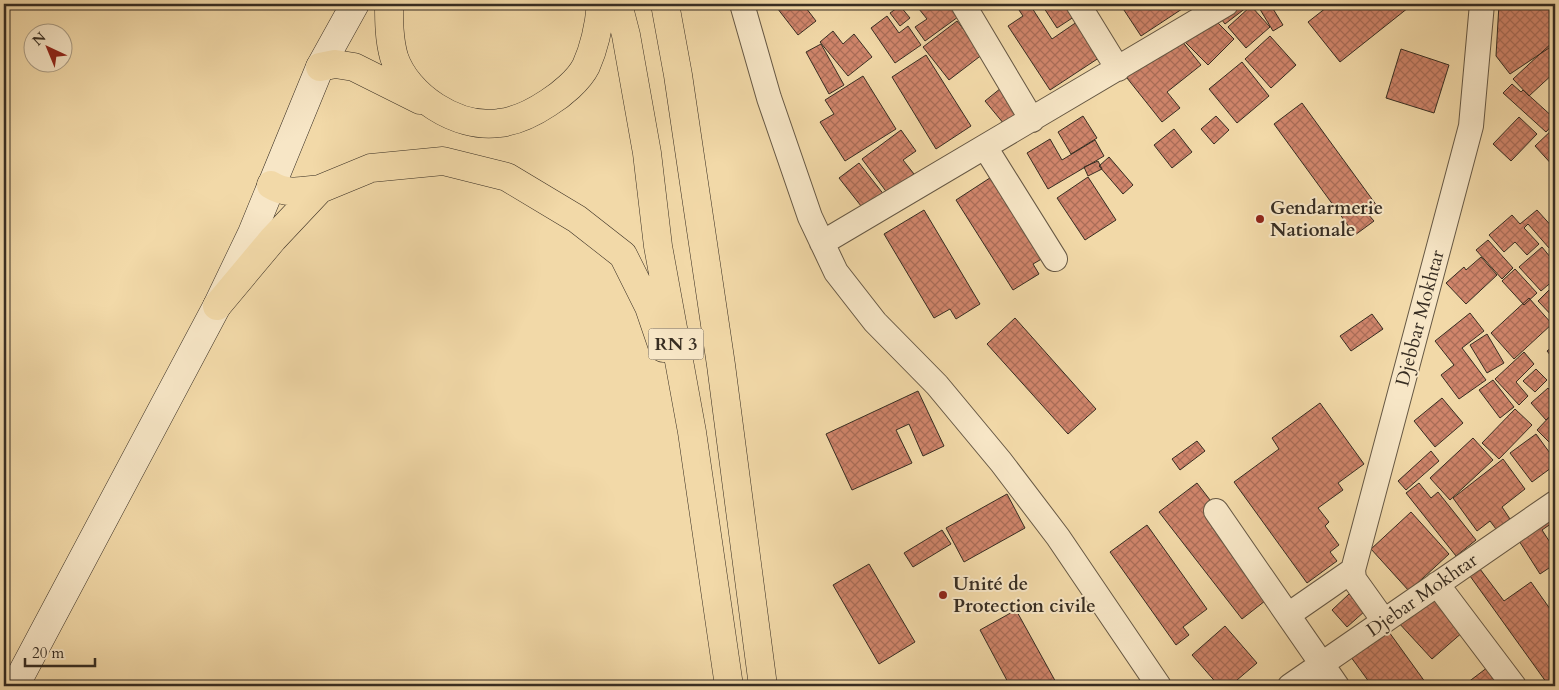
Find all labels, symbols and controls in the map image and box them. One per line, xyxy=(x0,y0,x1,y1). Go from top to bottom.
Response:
north arrow xyxy=(22,22,72,72)
text: N xyxy=(28,28,50,50)
place label: Gendarmerie Nationale xyxy=(1270,195,1383,243)
marker: Gendarmerie Nationale xyxy=(1254,213,1266,225)
street label: Djebbar Mokhtar xyxy=(1389,247,1451,389)
road number: RN 3 xyxy=(648,328,704,359)
street label: Djebar Mokhtar xyxy=(1361,547,1483,643)
place label: Unité de Protection civile xyxy=(953,571,1096,619)
marker: Unité de Protection civile xyxy=(937,589,949,601)
scale bar xyxy=(25,635,95,667)
text: 20 m xyxy=(32,643,64,663)

